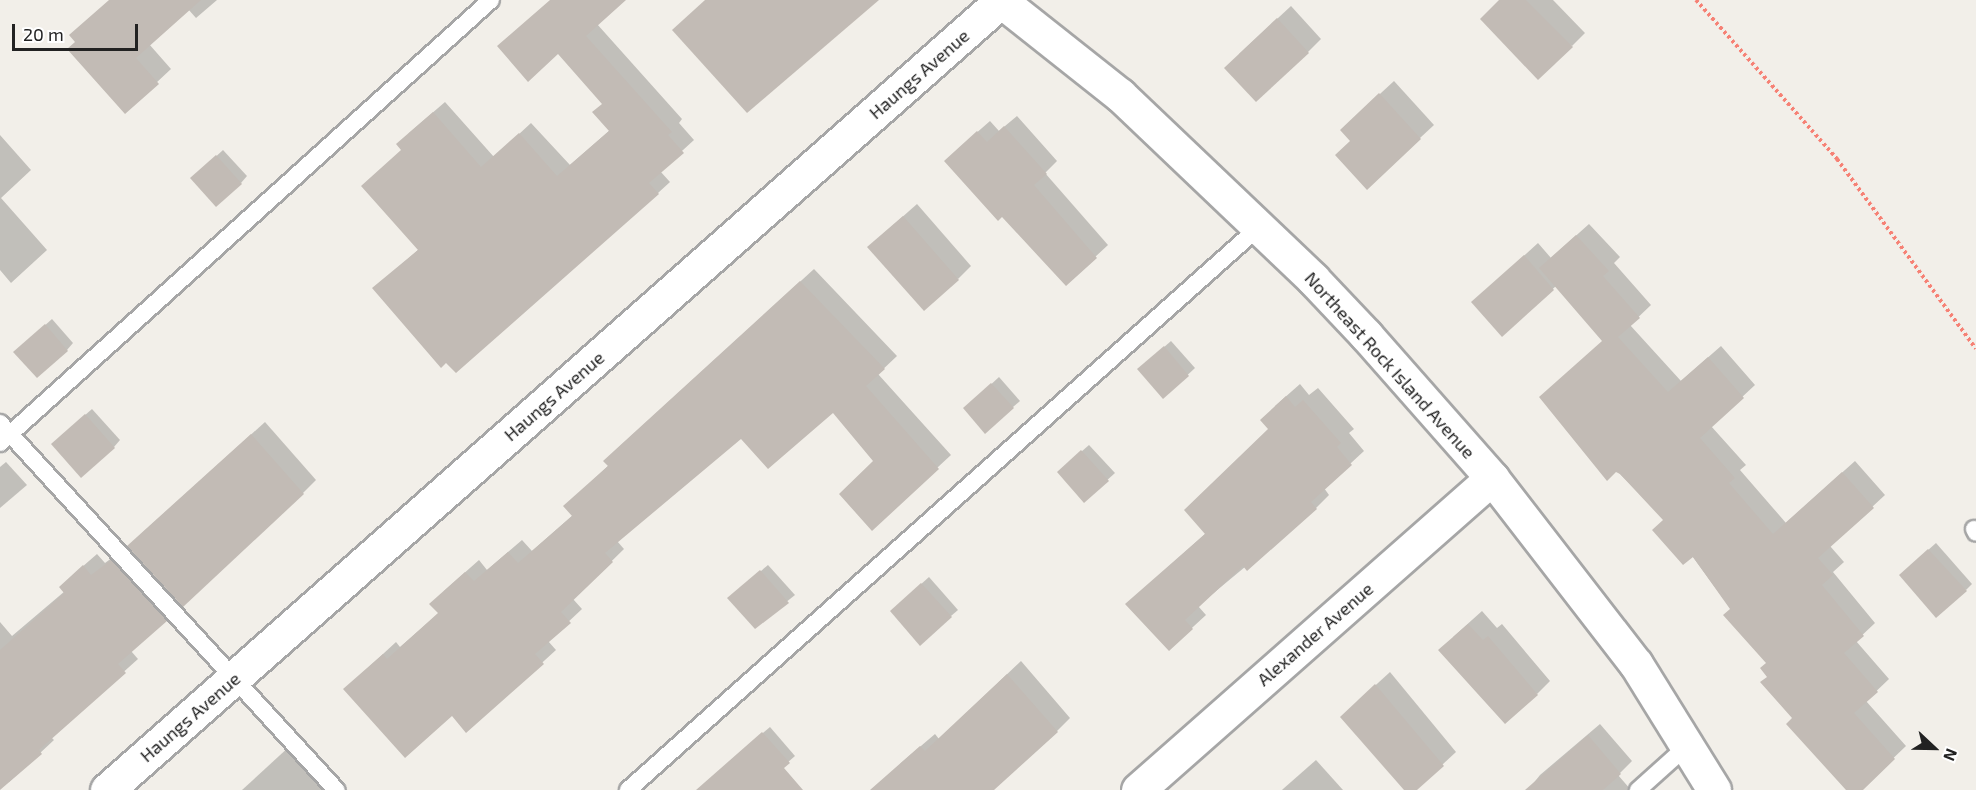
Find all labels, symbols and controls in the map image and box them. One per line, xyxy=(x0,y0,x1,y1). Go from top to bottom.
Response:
scale bar xyxy=(15,12,141,50)
text: 20 m xyxy=(23,23,64,45)
street label: Haungs Avenue xyxy=(864,24,974,124)
street label: Northeast Rock Island Avenue xyxy=(1300,267,1480,463)
street label: Haungs Avenue xyxy=(499,346,609,446)
street label: Alexander Avenue xyxy=(1252,577,1378,691)
street label: Haungs Avenue xyxy=(135,667,245,767)
north arrow xyxy=(1904,718,1964,778)
text: N xyxy=(1940,746,1962,764)

